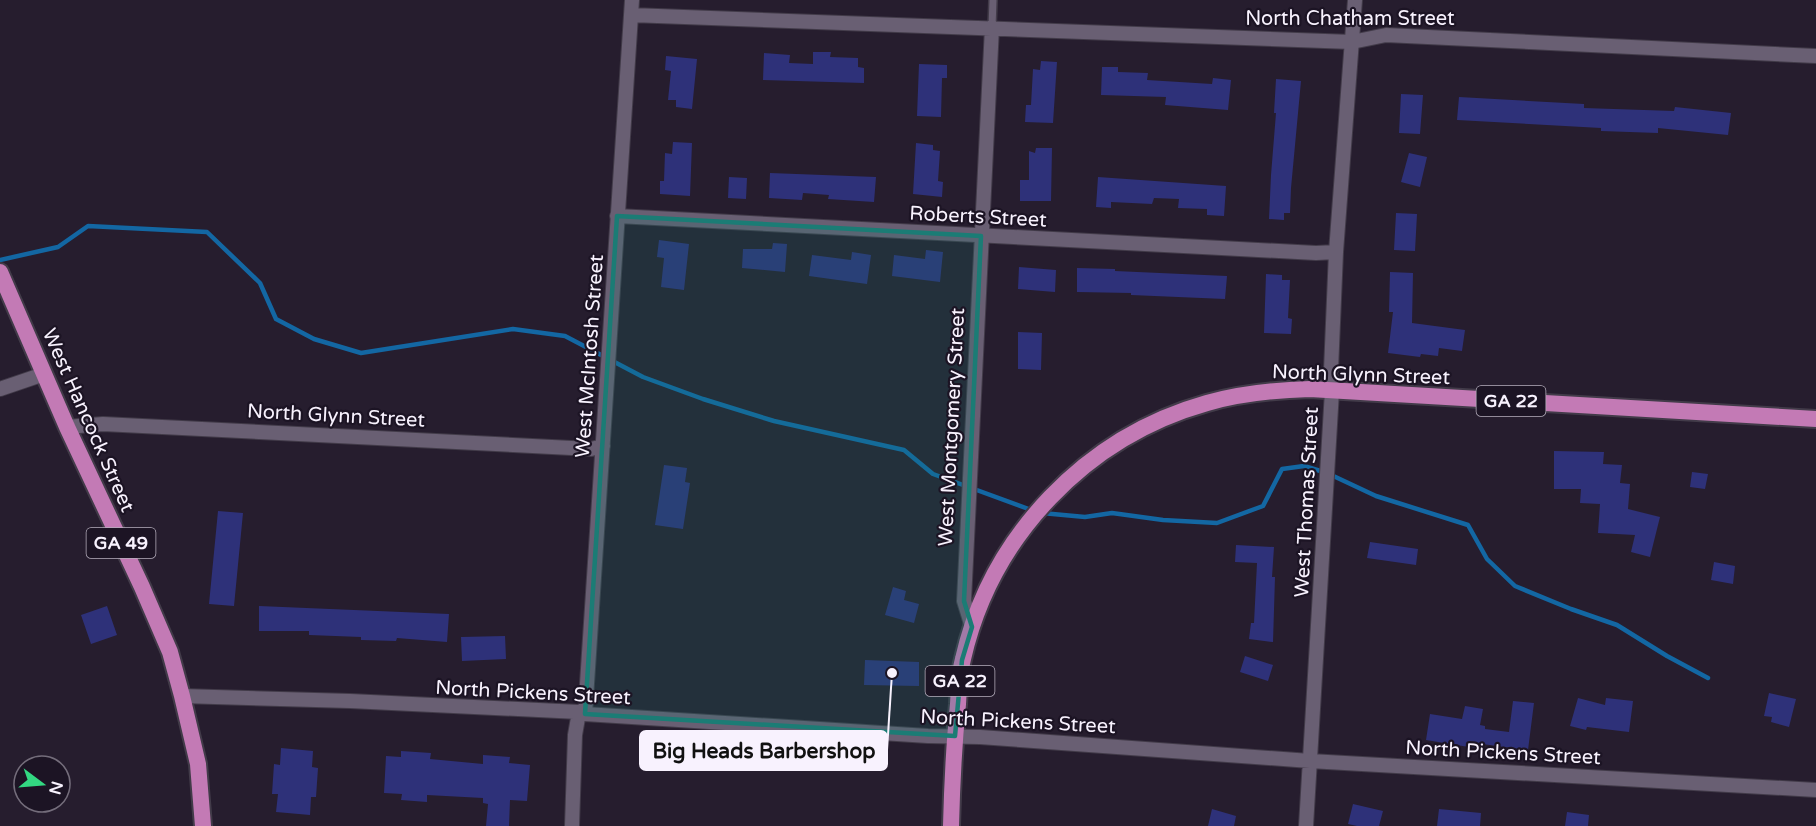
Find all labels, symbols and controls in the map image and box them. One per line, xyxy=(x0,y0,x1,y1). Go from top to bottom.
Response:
street label: North Chatham Street xyxy=(1245,7,1455,31)
street label: Roberts Street xyxy=(909,201,1048,233)
street label: West McIntosh Street xyxy=(571,253,609,459)
street label: West Montgomery Street xyxy=(934,307,970,547)
street label: West Hancock Street xyxy=(37,325,139,516)
street label: North Glynn Street xyxy=(1271,360,1451,390)
road number: GA 22 xyxy=(1476,386,1546,416)
street label: North Glynn Street xyxy=(246,399,426,433)
street label: West Thomas Street xyxy=(1290,406,1324,598)
road number: GA 49 xyxy=(86,528,156,558)
road number: GA 22 xyxy=(926,666,994,696)
street label: North Pickens Street xyxy=(435,676,632,710)
street label: North Pickens Street xyxy=(920,705,1117,739)
callout: Big Heads Barbershop xyxy=(640,731,887,770)
street label: North Pickens Street xyxy=(1405,736,1602,770)
text: Big Heads Barbershop xyxy=(653,739,875,764)
north arrow xyxy=(12,754,72,814)
text: N xyxy=(44,779,67,797)

